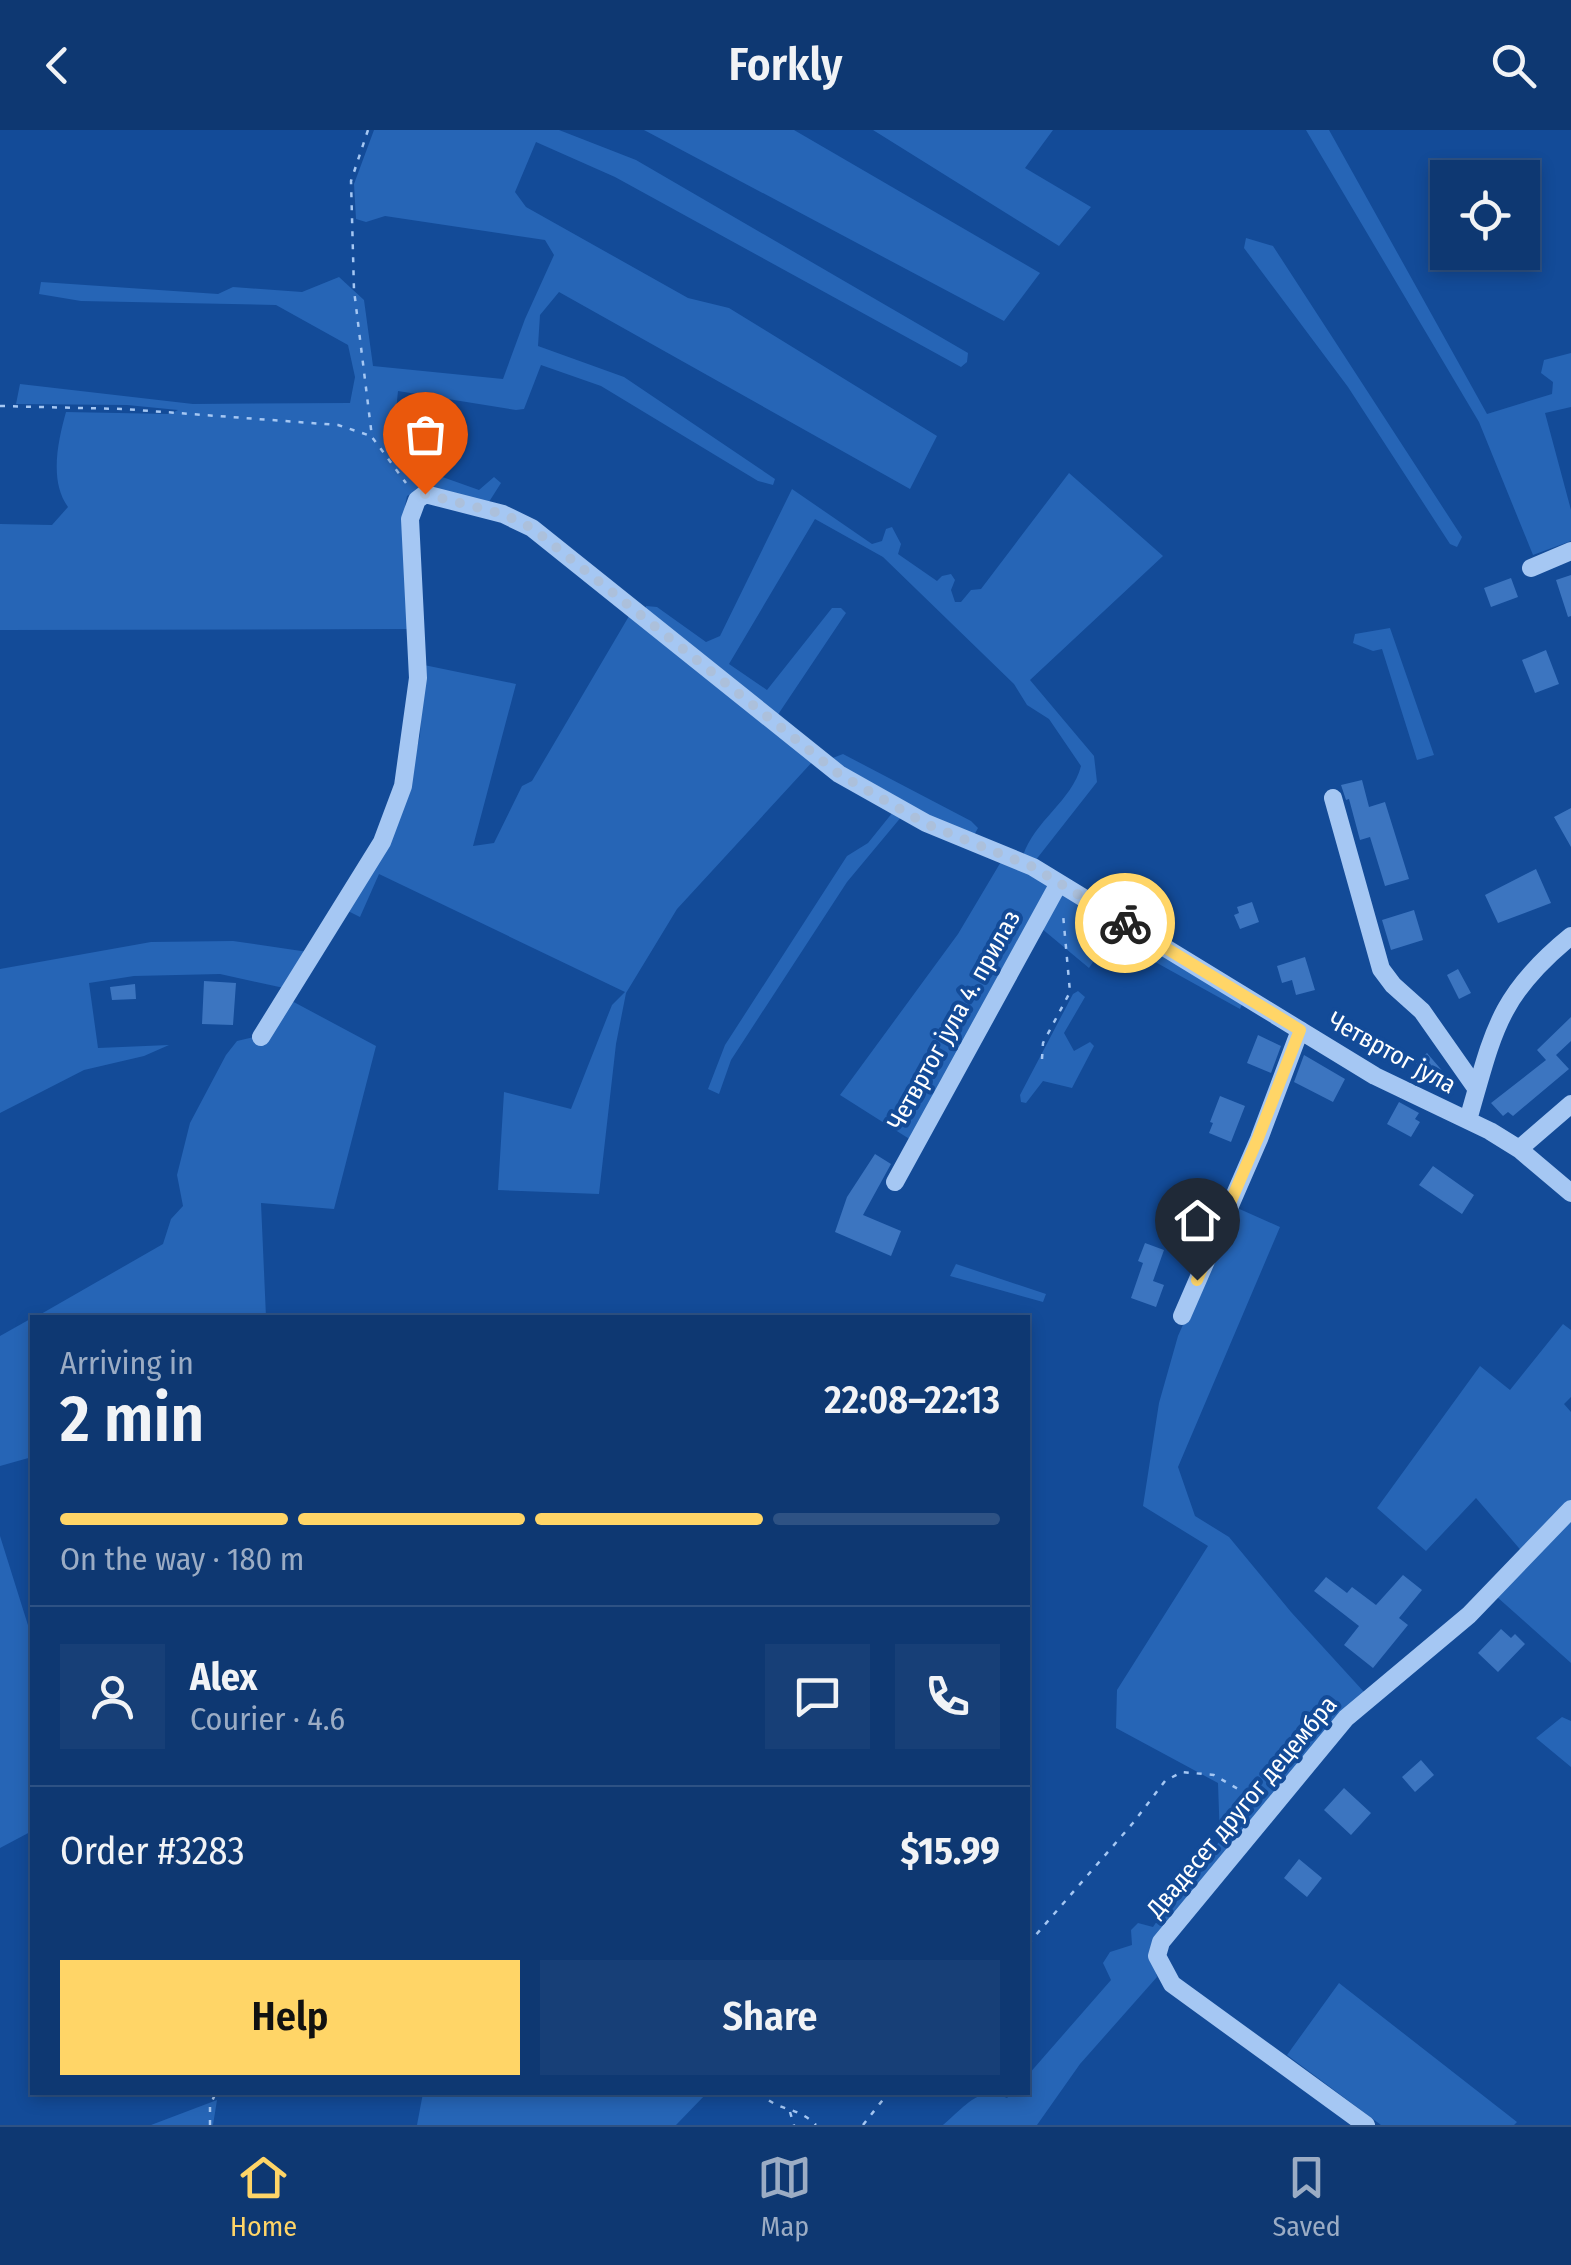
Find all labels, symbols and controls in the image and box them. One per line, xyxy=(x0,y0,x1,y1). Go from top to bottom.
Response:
icon: back xyxy=(30,38,85,93)
text: Forkly xyxy=(729,38,842,92)
icon: search xyxy=(1486,38,1541,93)
map controls xyxy=(1430,160,1540,270)
button: locate xyxy=(1430,160,1540,270)
pin xyxy=(383,392,468,495)
icon: bag xyxy=(398,407,453,462)
courier xyxy=(1075,873,1175,973)
icon: bike xyxy=(1098,896,1153,951)
street label: Четвртог јула 4. прилаз xyxy=(881,905,1027,1135)
street label: Четвртог јула xyxy=(1323,1006,1461,1100)
pin xyxy=(1155,1178,1240,1281)
icon: home xyxy=(1170,1193,1225,1248)
text: Arriving in xyxy=(60,1344,194,1382)
text: 22:08–22:13 xyxy=(824,1377,1000,1423)
text: 2 min xyxy=(60,1380,204,1458)
text: On the way · 180 m xyxy=(60,1540,304,1578)
button: person xyxy=(60,1644,165,1749)
button: chat xyxy=(765,1644,870,1749)
button: phone xyxy=(895,1644,1000,1749)
text: Alex xyxy=(190,1654,257,1700)
street label: Двадесет другог децембра xyxy=(1140,1690,1343,1925)
text: Courier · 4.6 xyxy=(190,1700,345,1738)
text: Order #3283 xyxy=(60,1828,245,1874)
text: $15.99 xyxy=(901,1828,1000,1874)
button: Help xyxy=(60,1960,520,2075)
button: Share xyxy=(540,1960,1000,2075)
tab: Home xyxy=(230,2150,297,2243)
tab: Map xyxy=(757,2150,812,2243)
tab: Saved xyxy=(1272,2150,1341,2243)

